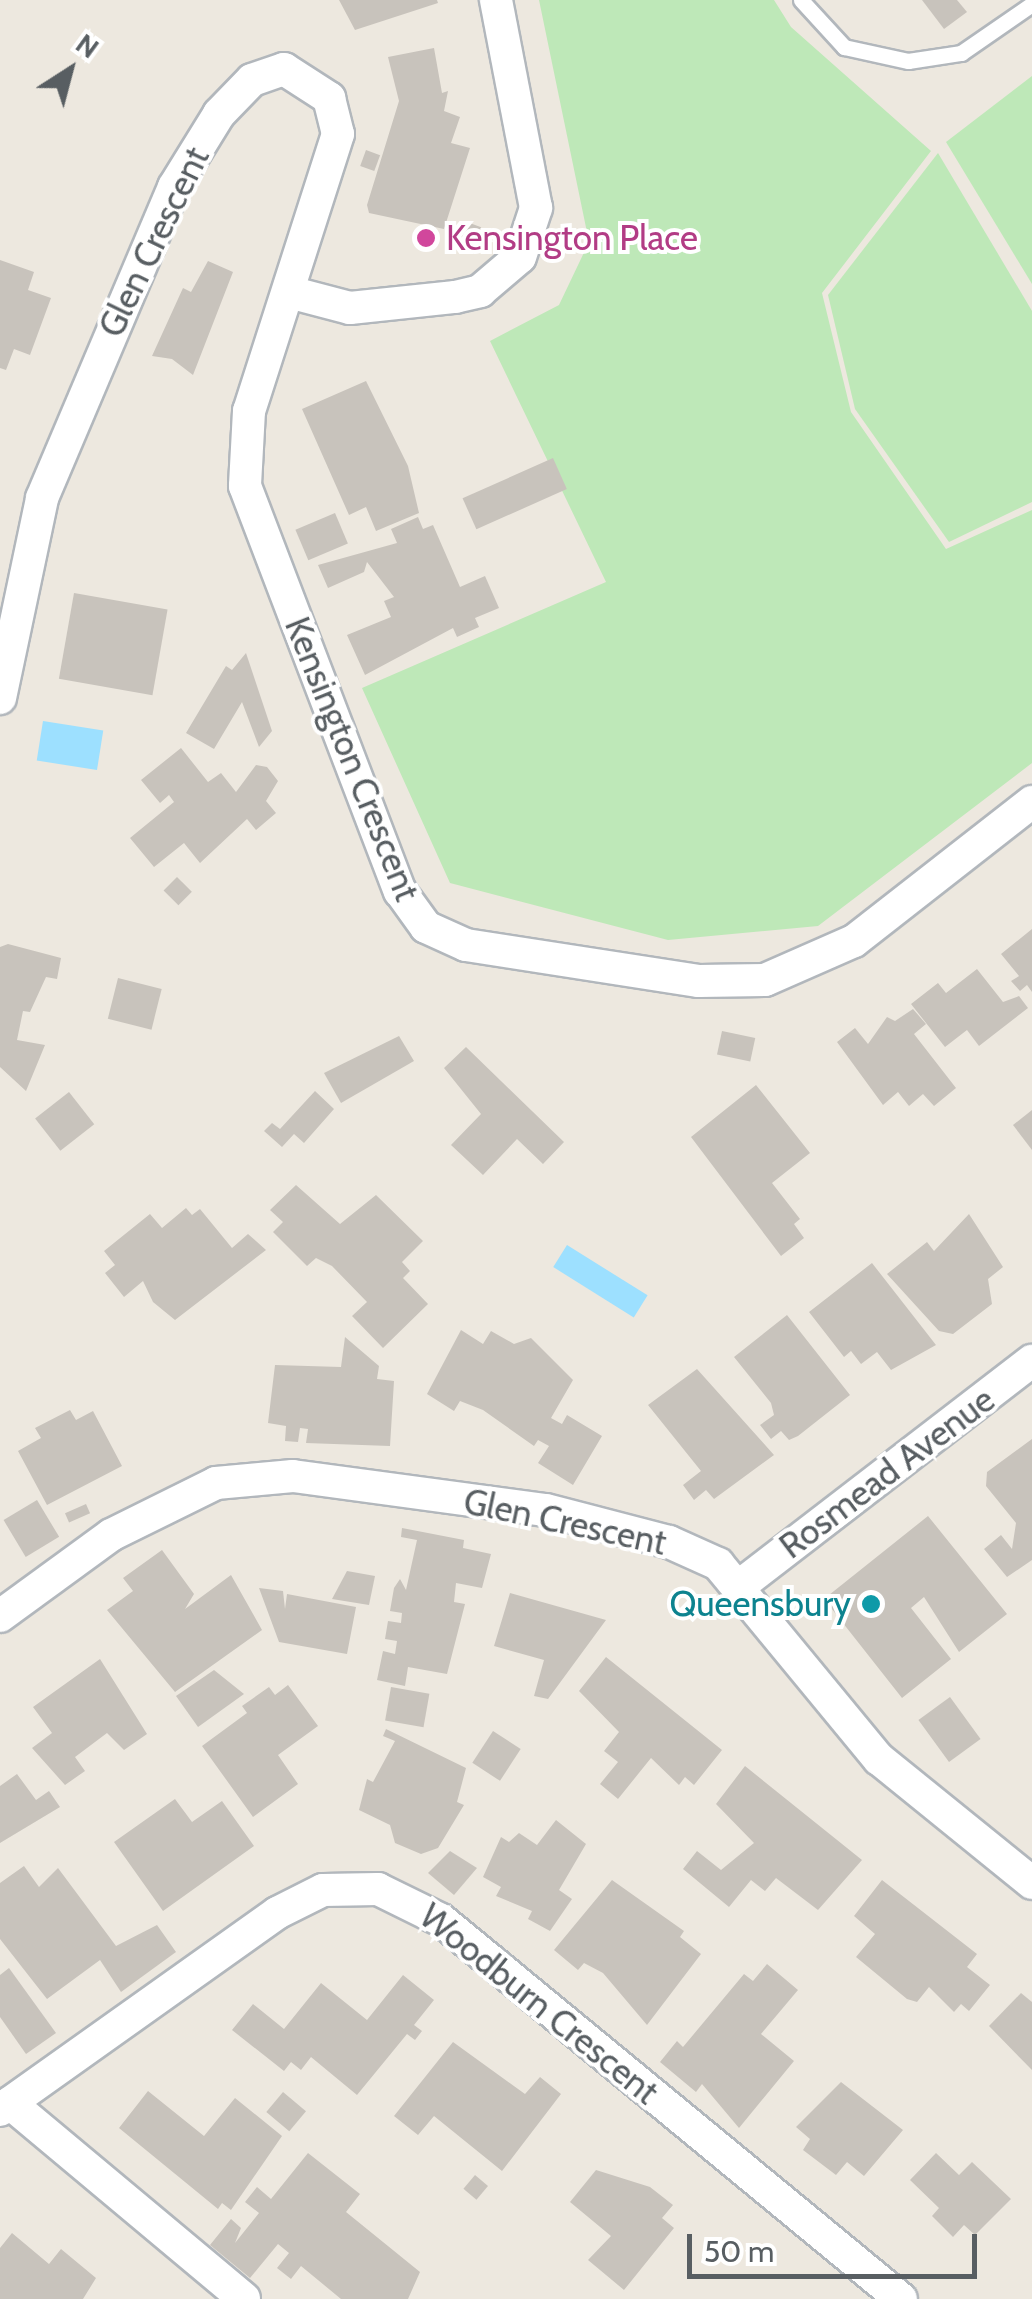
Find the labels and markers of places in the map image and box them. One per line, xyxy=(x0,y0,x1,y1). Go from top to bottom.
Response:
place label: Kensington Place xyxy=(446,217,698,259)
marker: Kensington Place xyxy=(415,227,437,249)
place label: Queensbury xyxy=(669,1583,851,1625)
marker: Queensbury xyxy=(860,1593,882,1615)

